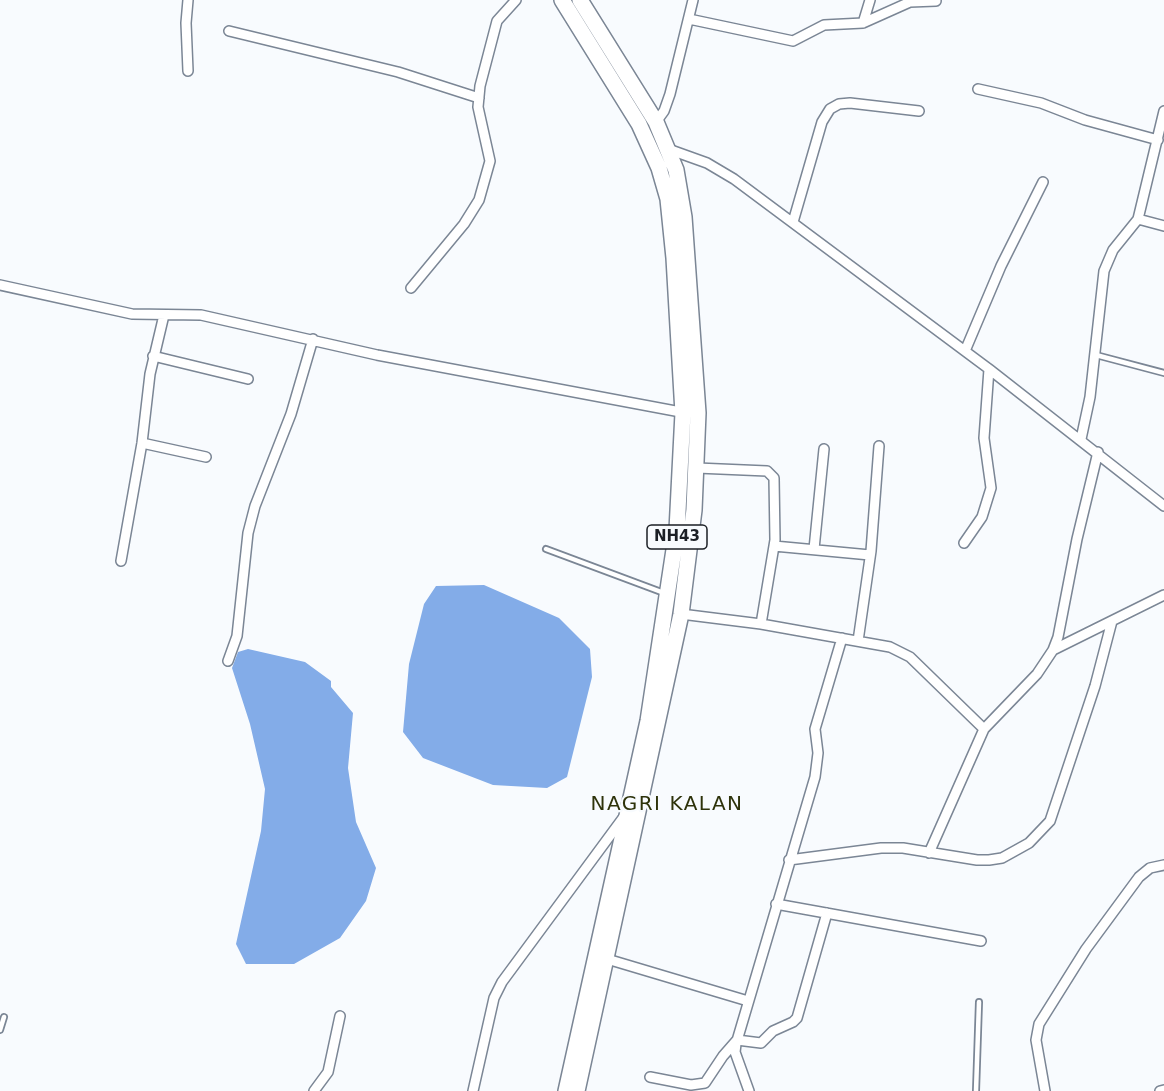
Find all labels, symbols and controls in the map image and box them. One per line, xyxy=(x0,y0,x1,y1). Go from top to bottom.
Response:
road number: NH43 xyxy=(647,525,707,549)
district label: NAGRI KALAN xyxy=(590,793,744,817)

